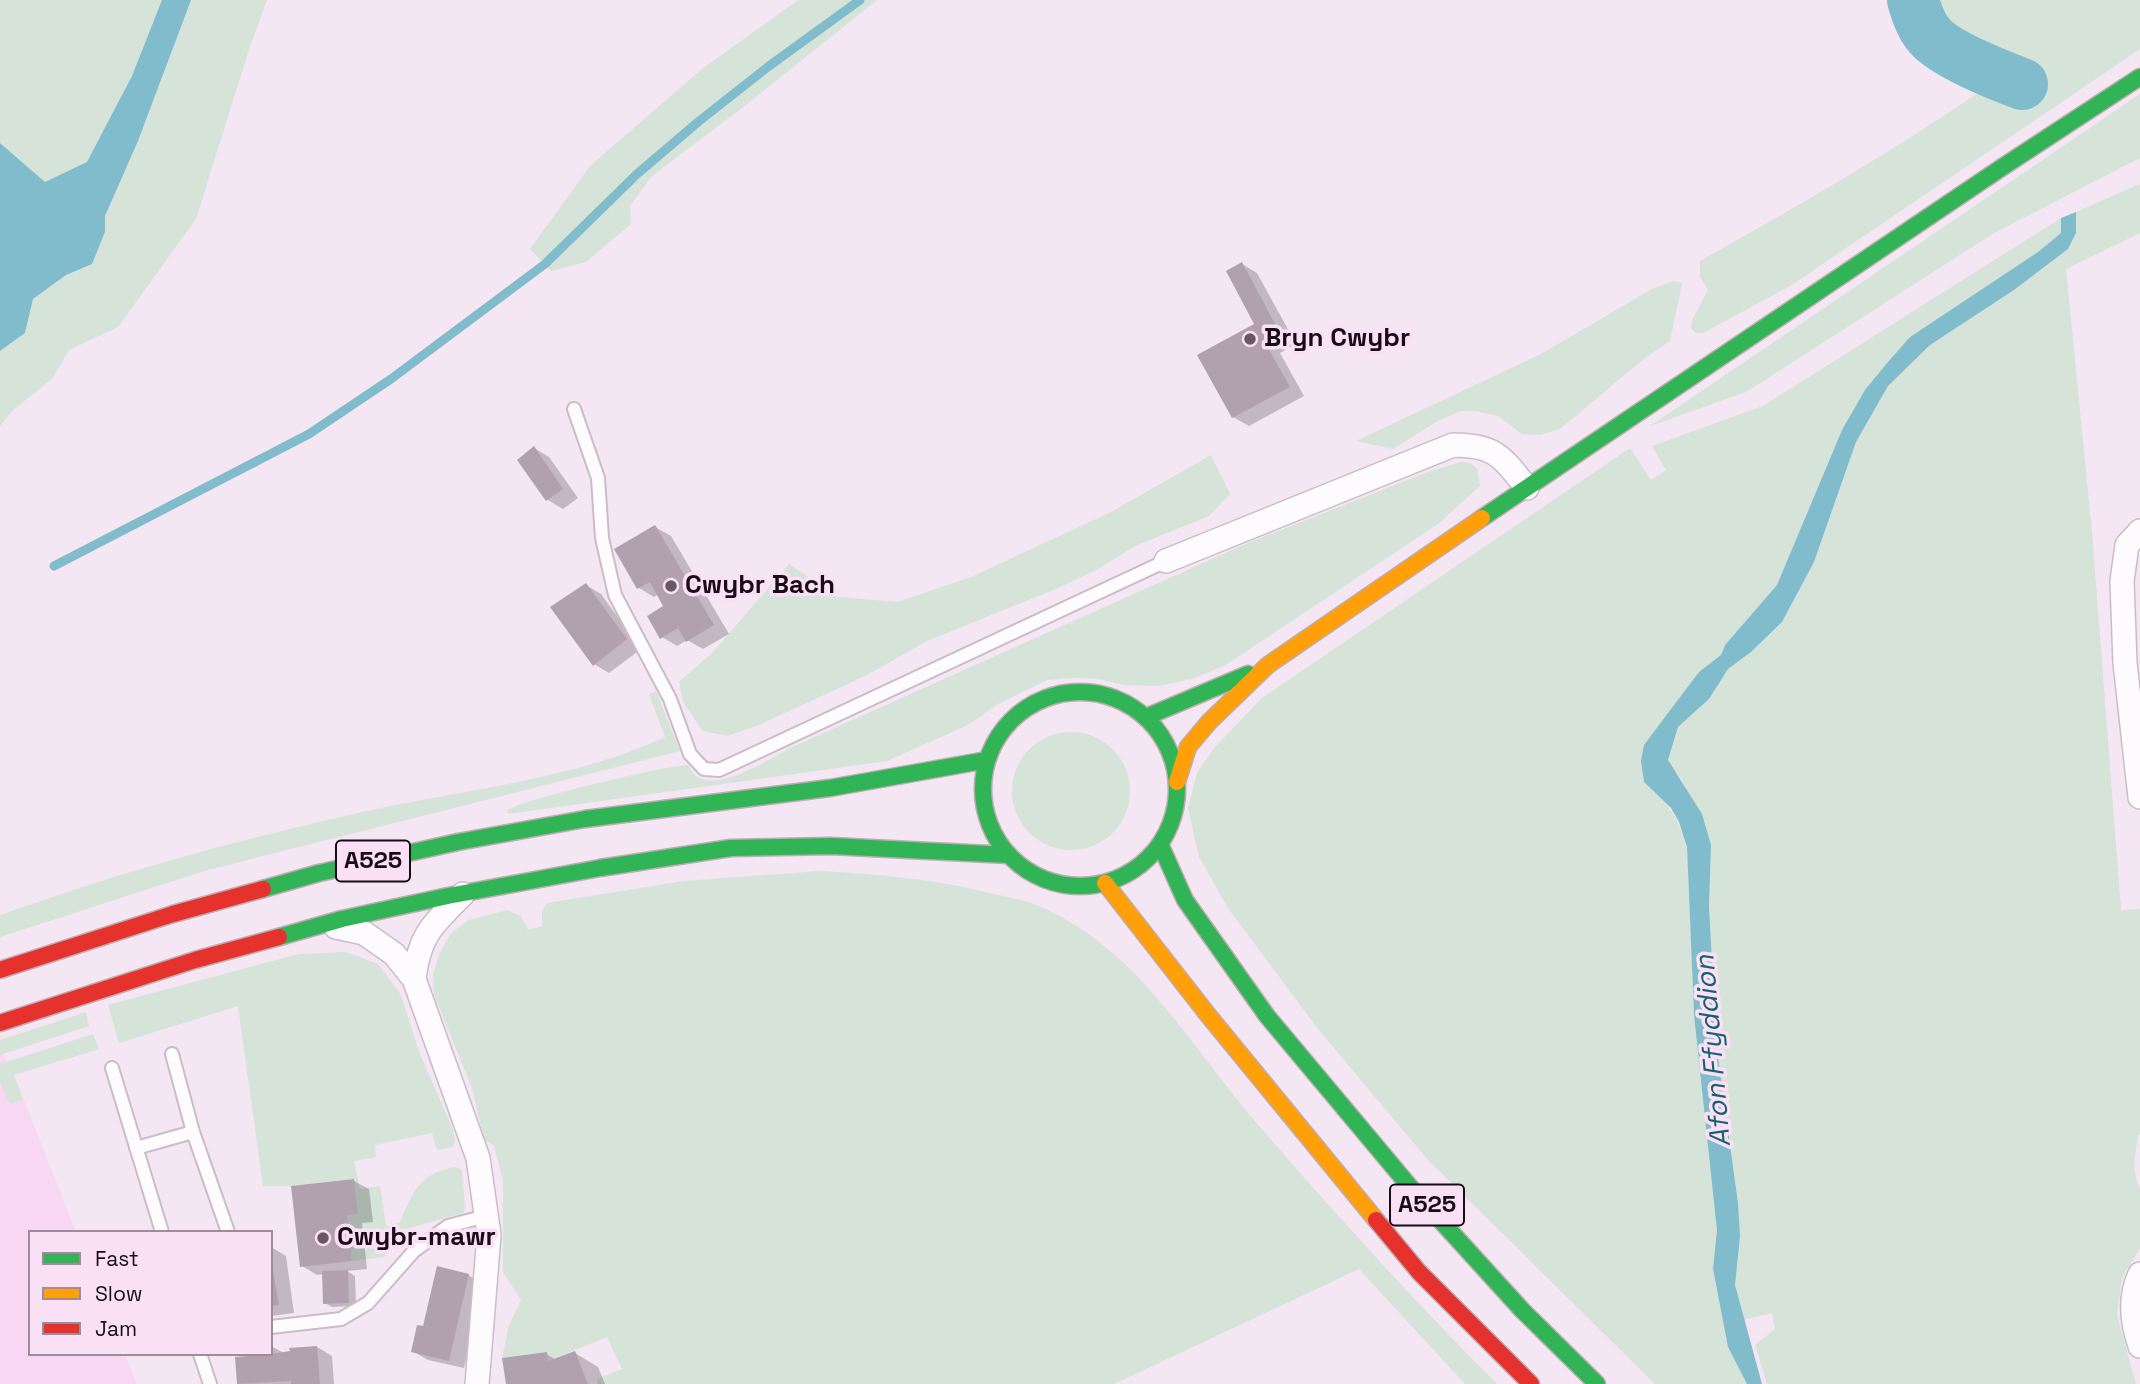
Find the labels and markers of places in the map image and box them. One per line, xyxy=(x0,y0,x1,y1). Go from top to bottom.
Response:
place label: Bryn Cwybr xyxy=(1264,323,1410,355)
marker: Bryn Cwybr xyxy=(1242,331,1258,347)
place label: Cwybr Bach xyxy=(685,570,835,602)
marker: Cwybr Bach xyxy=(663,578,679,594)
place label: Cwybr-mawr xyxy=(337,1222,496,1254)
marker: Cwybr-mawr xyxy=(315,1230,331,1246)

